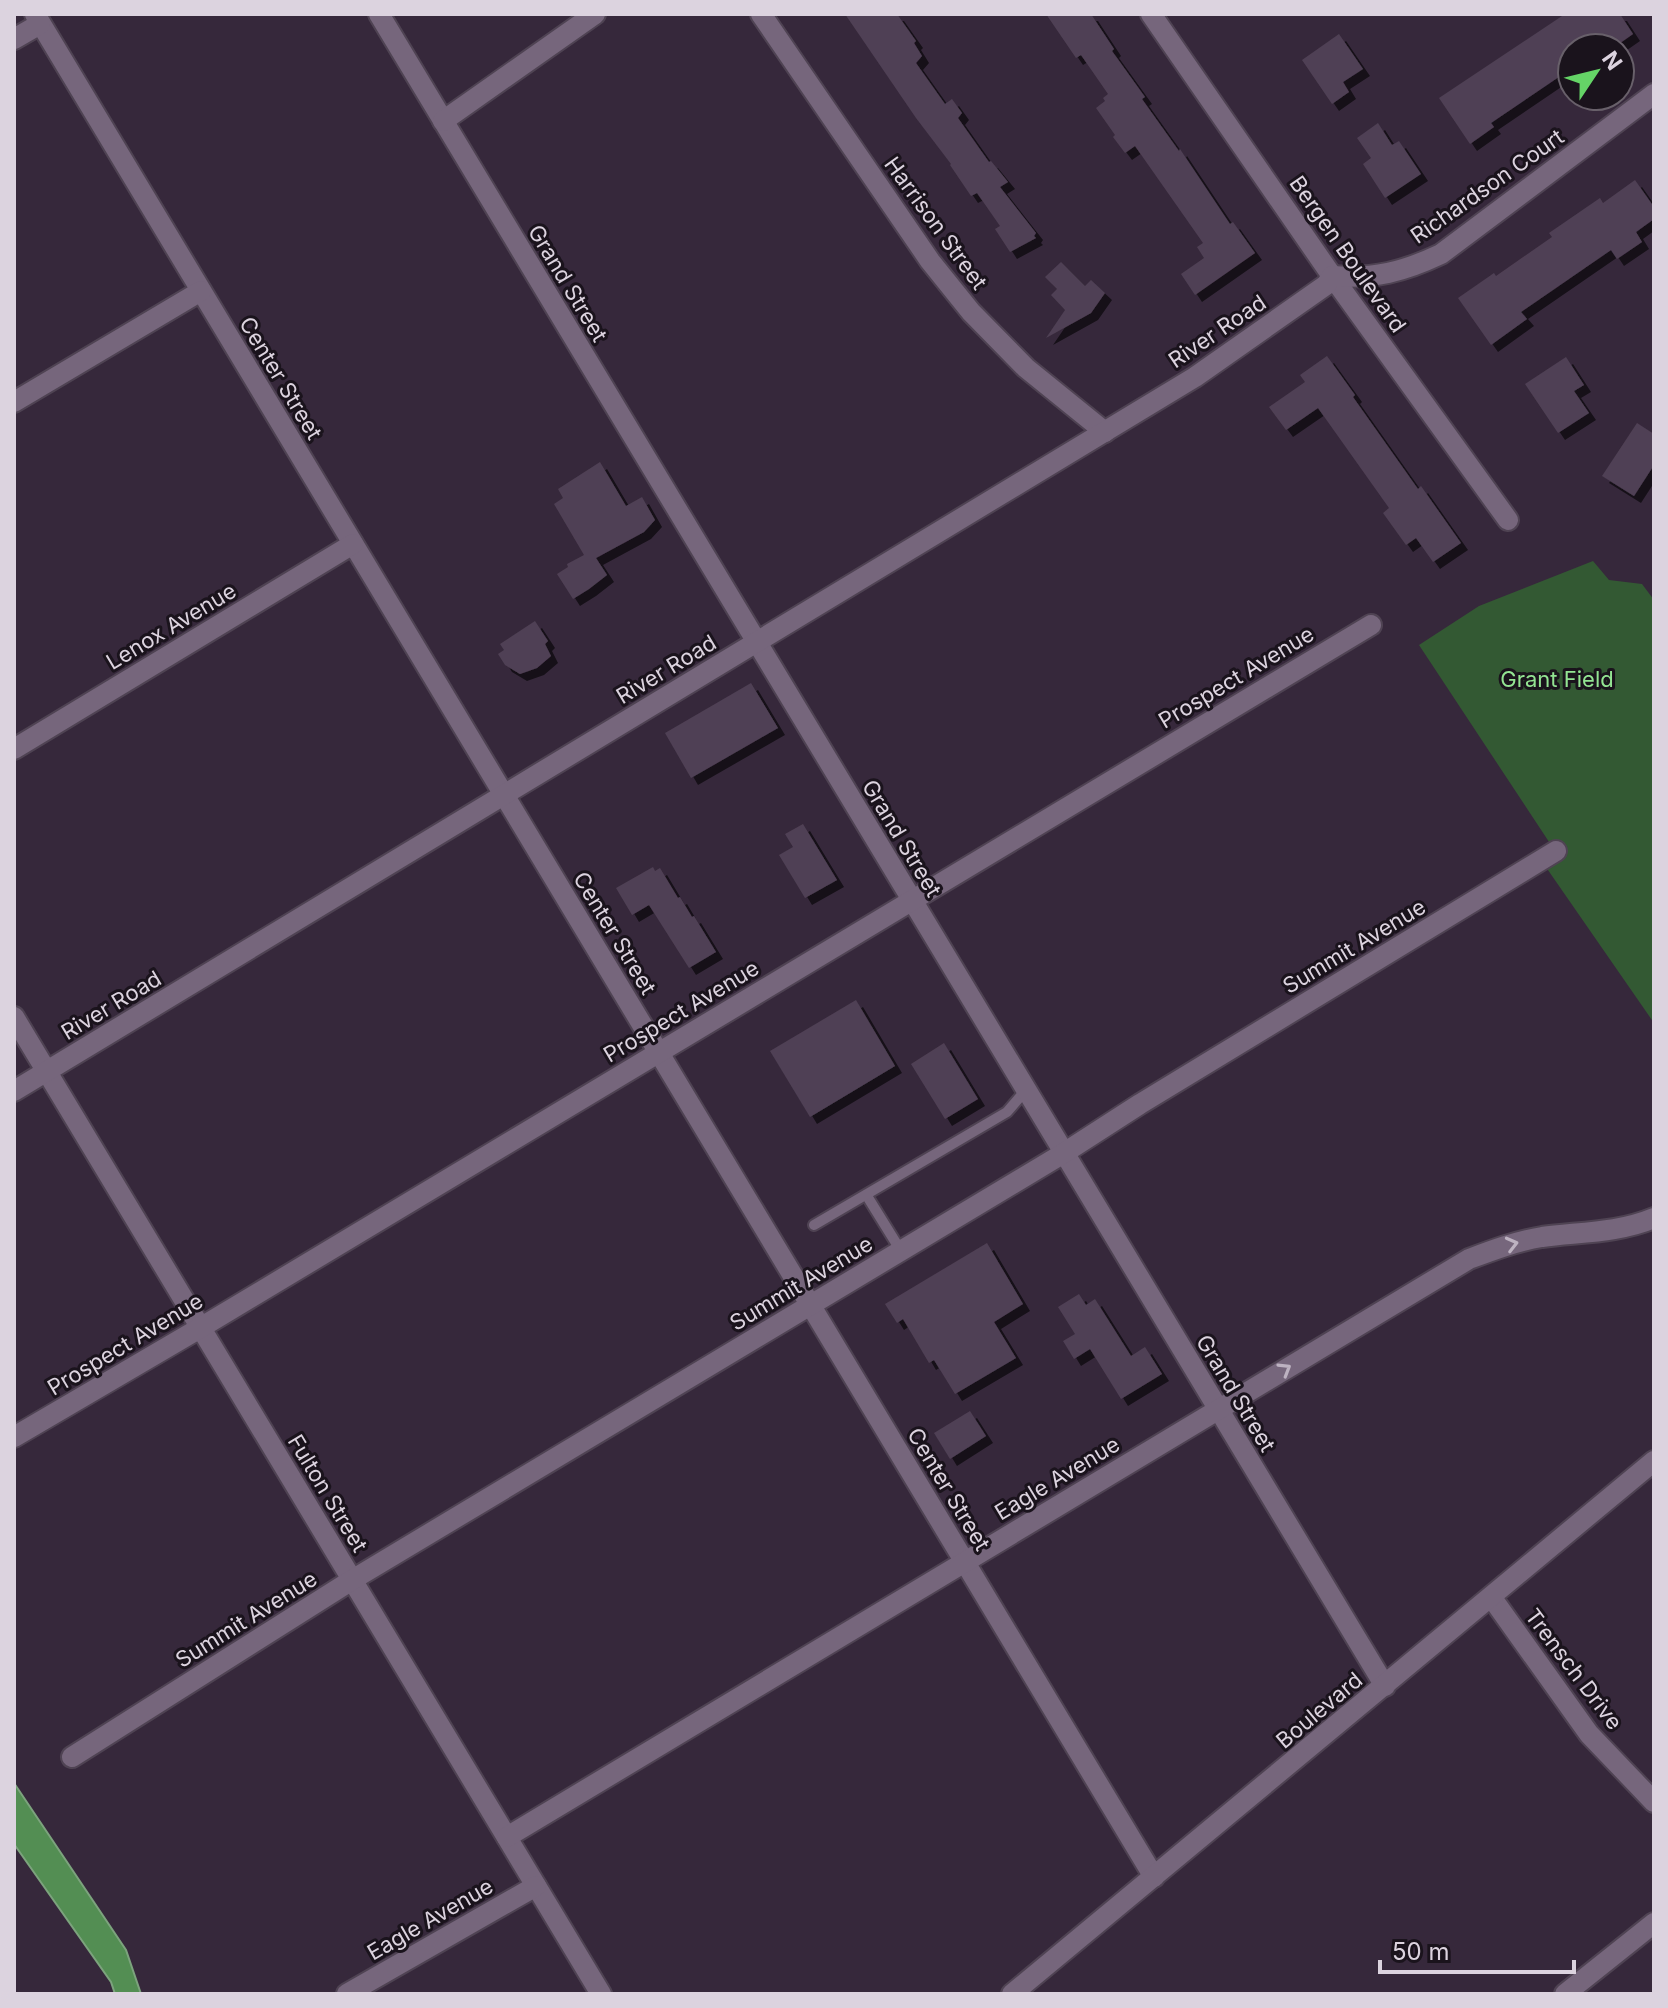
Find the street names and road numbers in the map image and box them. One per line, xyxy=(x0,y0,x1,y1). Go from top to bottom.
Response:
street label: Richardson Court xyxy=(1405,123,1569,249)
street label: Harrison Street xyxy=(879,152,993,294)
street label: Bergen Boulevard xyxy=(1284,171,1412,337)
street label: Grand Street xyxy=(523,220,613,346)
street label: River Road xyxy=(1163,289,1271,373)
street label: Center Street xyxy=(234,312,328,444)
street label: Lenox Avenue xyxy=(102,577,240,675)
street label: Prospect Avenue xyxy=(1154,620,1318,734)
street label: River Road xyxy=(611,629,721,709)
street label: Grand Street xyxy=(857,775,947,901)
street label: Center Street xyxy=(568,867,662,999)
street label: Summit Avenue xyxy=(1278,893,1430,999)
street label: Prospect Avenue xyxy=(599,954,763,1068)
street label: River Road xyxy=(56,965,166,1045)
street label: Summit Avenue xyxy=(725,1230,877,1336)
street label: Prospect Avenue xyxy=(43,1287,207,1401)
street label: Grand Street xyxy=(1191,1330,1281,1456)
street label: Center Street xyxy=(902,1423,996,1555)
street label: Fulton Street xyxy=(283,1430,373,1556)
street label: Eagle Avenue xyxy=(990,1431,1124,1525)
street label: Summit Avenue xyxy=(171,1565,321,1673)
street label: Trensch Drive xyxy=(1520,1603,1628,1735)
street label: Boulevard xyxy=(1271,1667,1367,1753)
street label: Eagle Avenue xyxy=(363,1873,497,1965)

